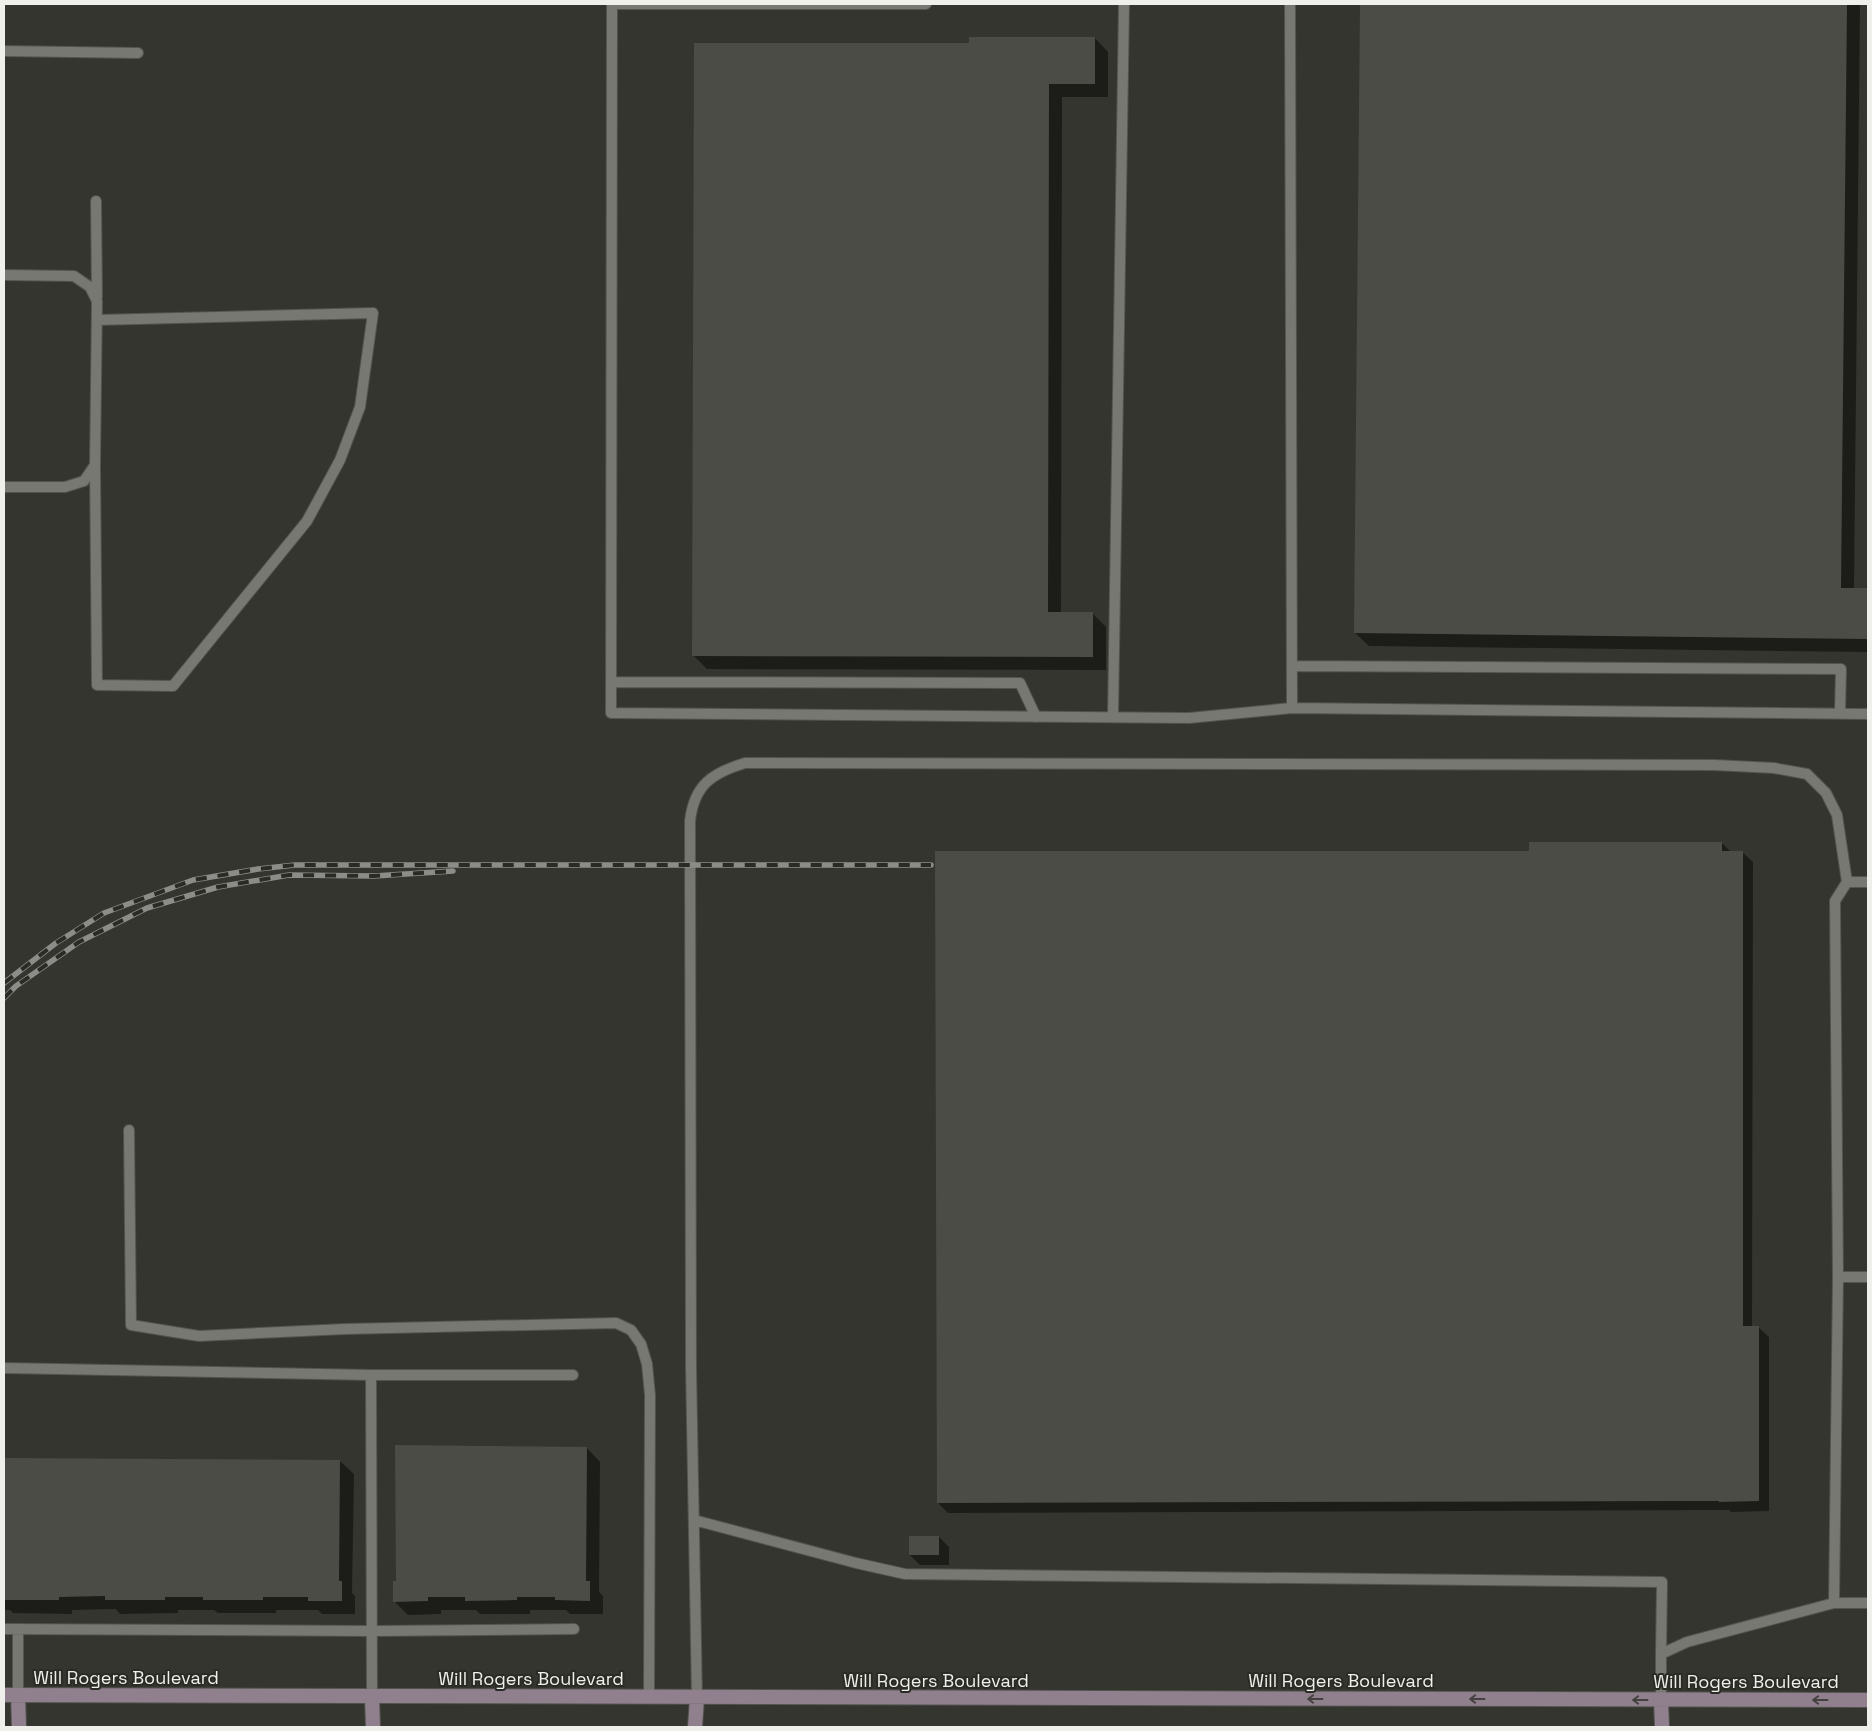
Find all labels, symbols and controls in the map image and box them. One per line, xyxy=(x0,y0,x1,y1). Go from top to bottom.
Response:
street label: Will Rogers Boulevard xyxy=(33,1666,219,1689)
street label: Will Rogers Boulevard xyxy=(438,1667,624,1690)
street label: Will Rogers Boulevard xyxy=(843,1669,1029,1692)
street label: Will Rogers Boulevard xyxy=(1248,1669,1434,1692)
street label: Will Rogers Boulevard xyxy=(1653,1670,1839,1693)
one-way arrow xyxy=(1307,1694,1323,1704)
one-way arrow xyxy=(1469,1694,1486,1704)
one-way arrow xyxy=(1632,1695,1648,1705)
one-way arrow xyxy=(1812,1695,1828,1705)

